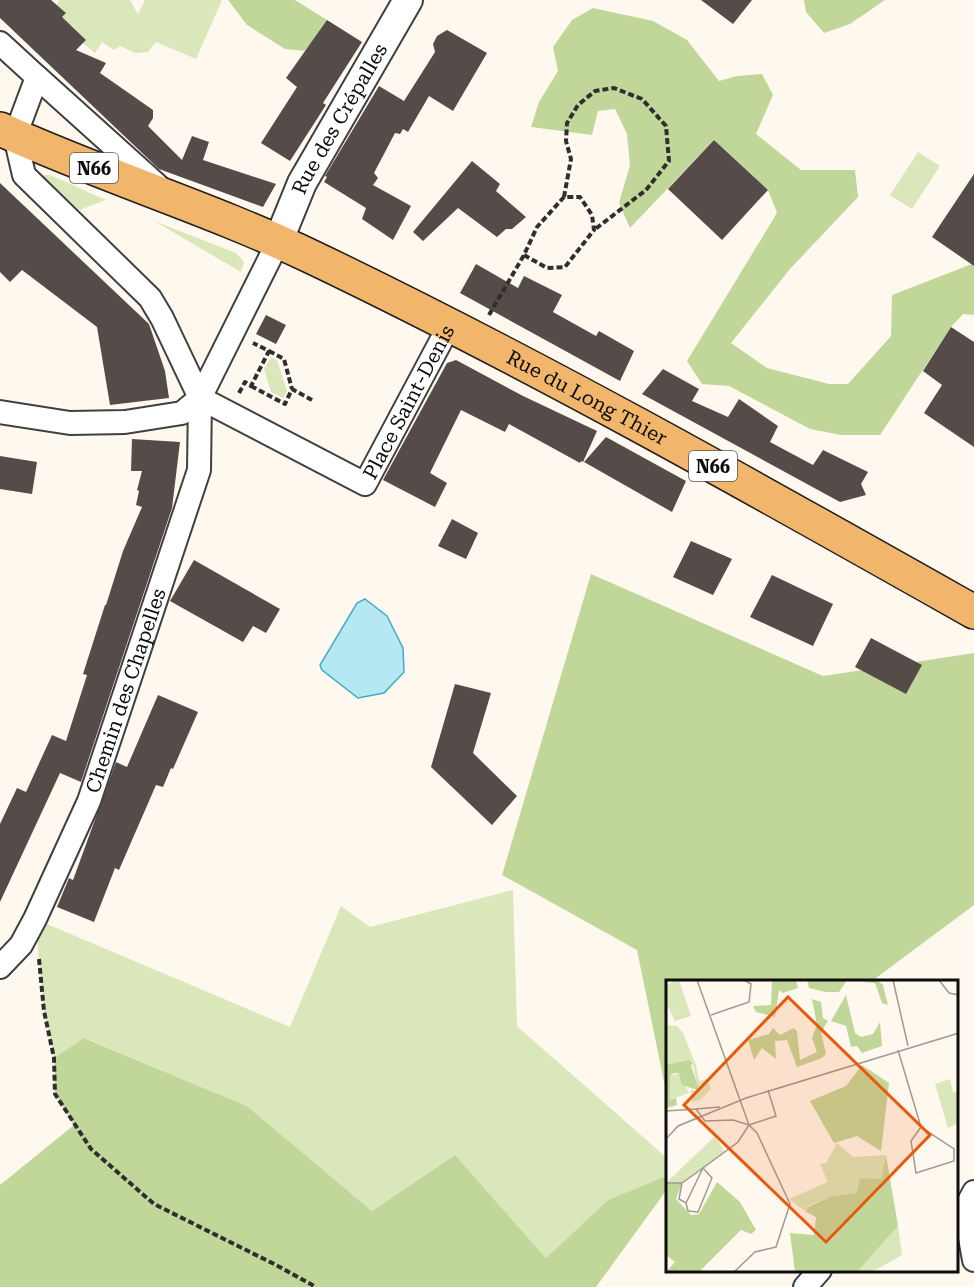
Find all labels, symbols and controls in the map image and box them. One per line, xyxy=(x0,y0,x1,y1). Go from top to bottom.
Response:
street label: Rue des Crépalles xyxy=(287,39,392,198)
road number: N66 xyxy=(70,153,118,183)
street label: Place Saint-Denis xyxy=(358,321,459,483)
street label: Rue du Long Thier xyxy=(503,345,671,450)
road number: N66 xyxy=(689,451,737,481)
street label: Chemin des Chapelles xyxy=(81,585,171,796)
inset map xyxy=(666,980,959,1272)

